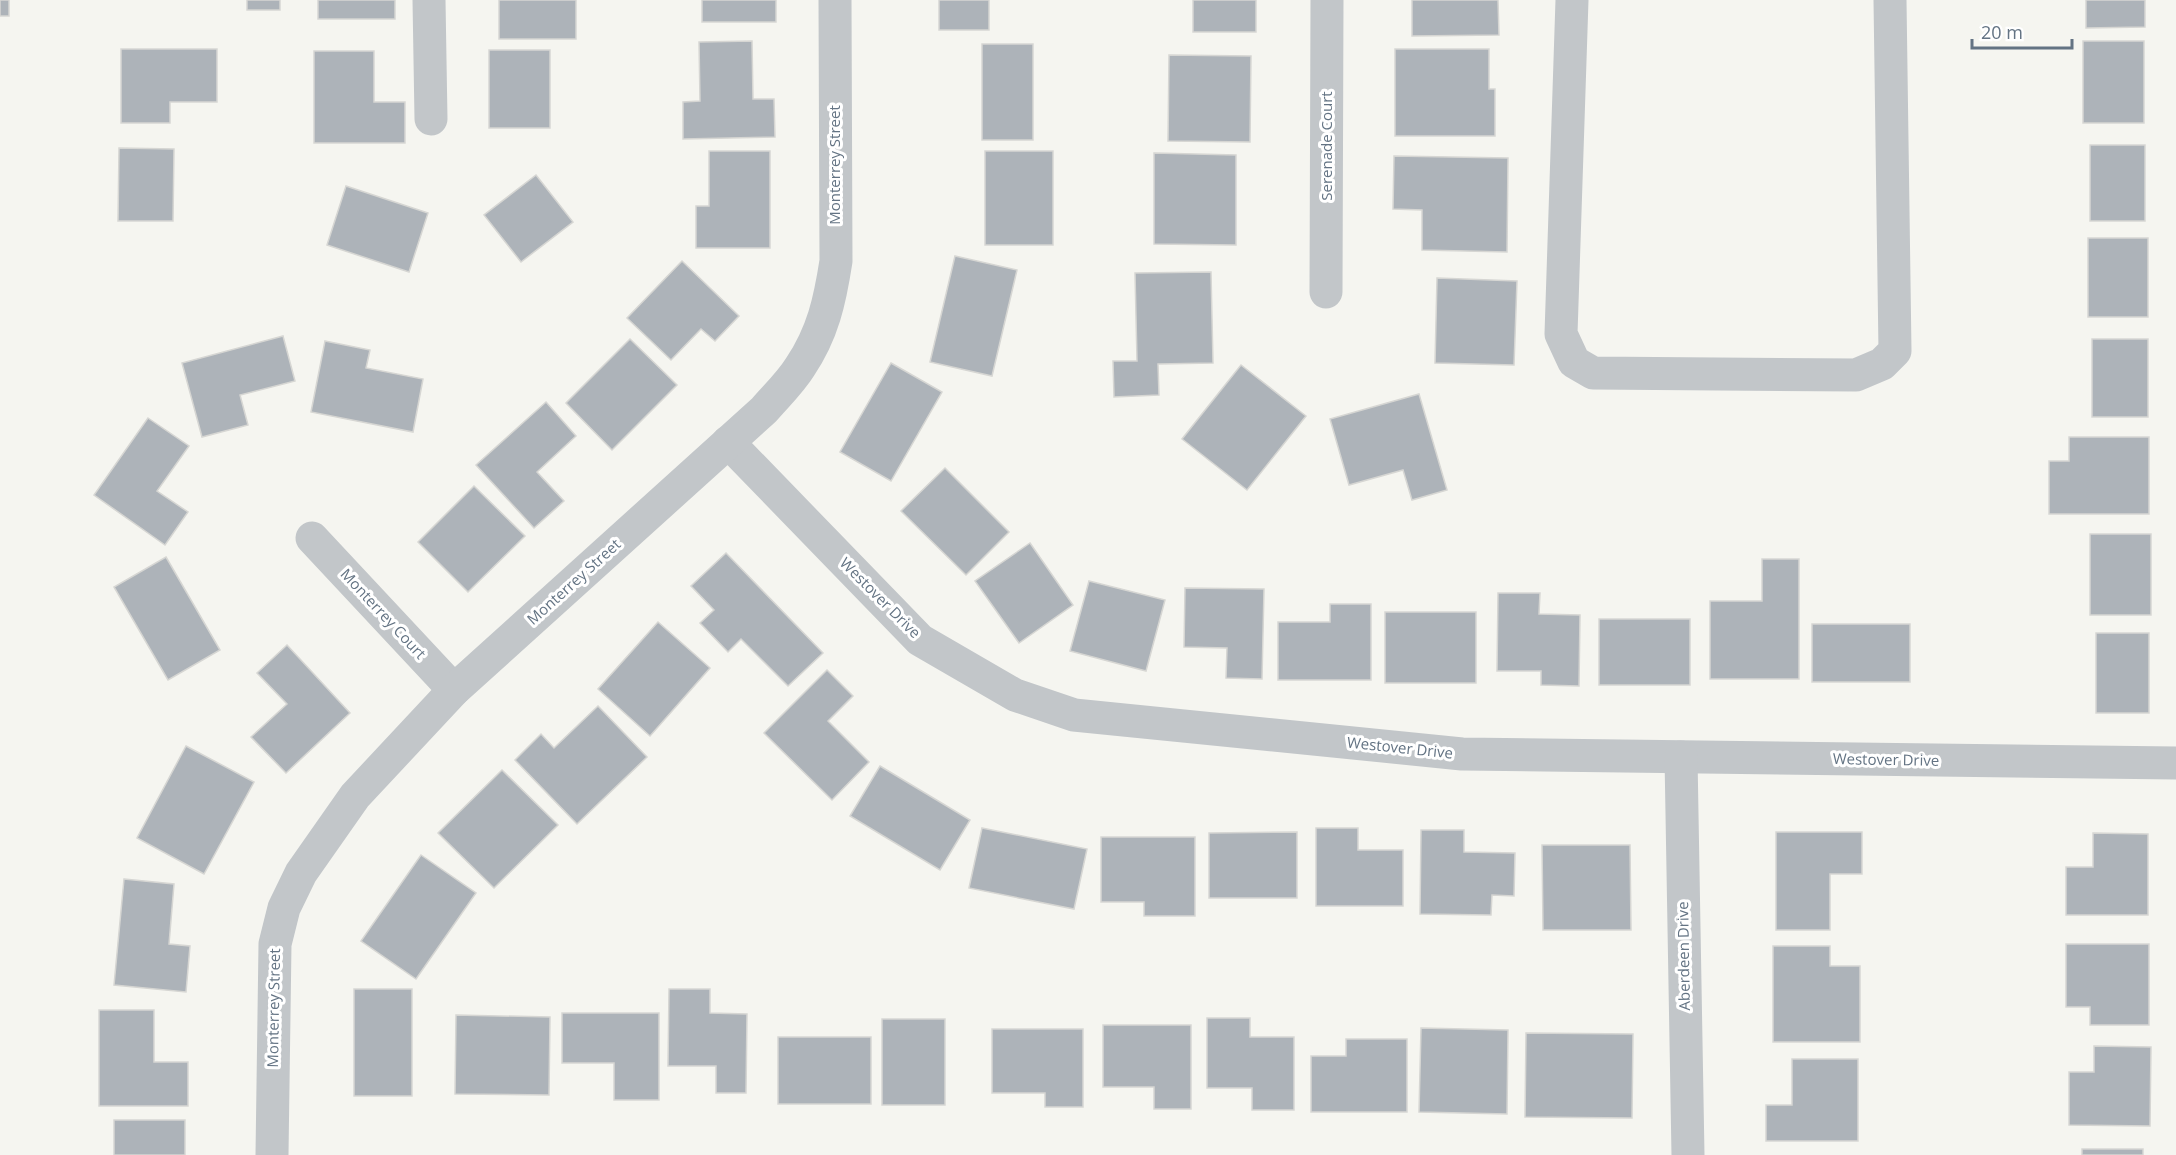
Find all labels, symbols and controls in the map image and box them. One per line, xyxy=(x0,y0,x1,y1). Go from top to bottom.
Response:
scale bar xyxy=(1972,12,2072,50)
text: 20 m xyxy=(1981,20,2023,44)
street label: Serenade Court xyxy=(1316,91,1336,201)
street label: Monterrey Street xyxy=(824,105,844,225)
street label: Monterrey Street xyxy=(522,534,624,629)
street label: Westover Drive xyxy=(836,553,925,642)
street label: Monterrey Court xyxy=(337,564,431,663)
street label: Westover Drive xyxy=(1346,731,1454,763)
street label: Westover Drive xyxy=(1833,748,1939,770)
street label: Aberdeen Drive xyxy=(1672,901,1694,1011)
street label: Monterrey Street xyxy=(262,948,284,1068)

